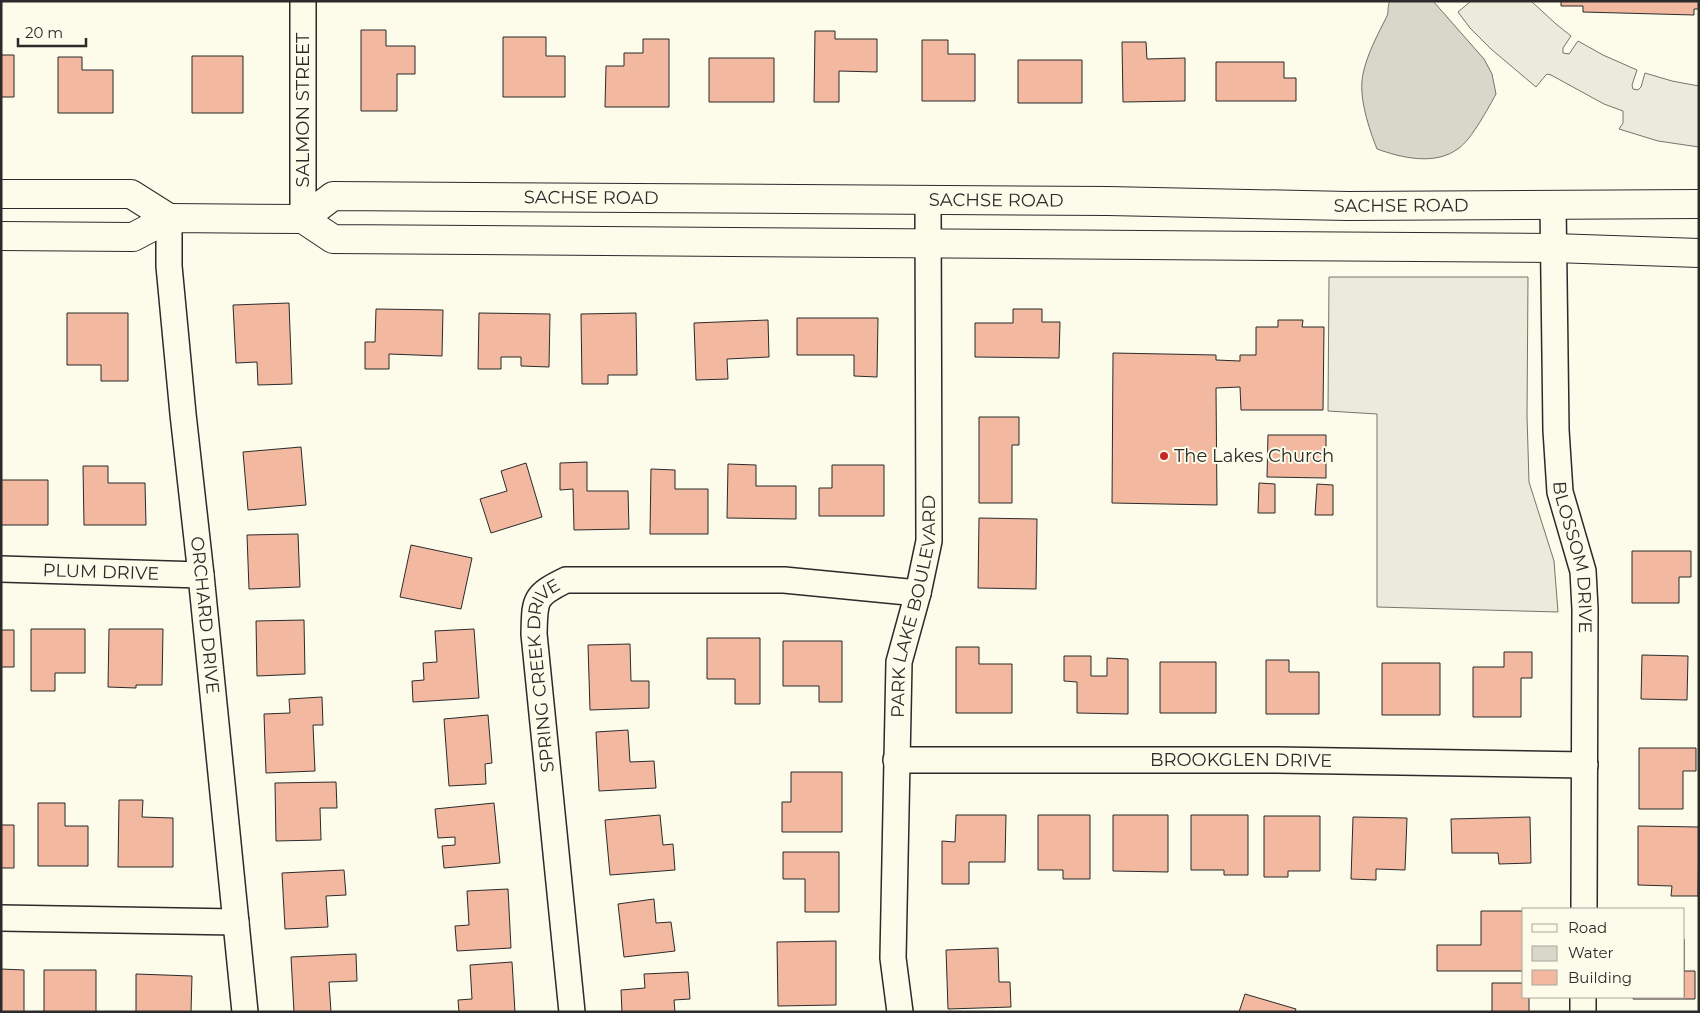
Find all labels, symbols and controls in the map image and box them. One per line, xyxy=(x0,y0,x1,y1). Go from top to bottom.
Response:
scale bar xyxy=(18,15,85,47)
text: 20 m xyxy=(25,23,63,42)
street label: SALMON STREET xyxy=(292,32,314,187)
street label: SACHSE ROAD xyxy=(524,186,659,209)
street label: SACHSE ROAD xyxy=(929,189,1064,212)
street label: SACHSE ROAD xyxy=(1334,194,1469,217)
place label: The Lakes Church xyxy=(1174,445,1334,467)
marker: The Lakes Church xyxy=(1158,450,1170,462)
street label: BLOSSOM DRIVE xyxy=(1548,480,1596,633)
street label: PARK LAKE BOULEVARD xyxy=(887,495,941,718)
street label: ORCHARD DRIVE xyxy=(186,535,224,695)
street label: PLUM DRIVE xyxy=(42,559,160,585)
street label: SPRING CREEK DRIVE xyxy=(523,574,564,773)
street label: BROOKGLEN DRIVE xyxy=(1150,749,1332,772)
legend xyxy=(1522,908,1685,998)
text: Road xyxy=(1568,918,1607,937)
text: Water xyxy=(1568,943,1614,962)
text: Building xyxy=(1568,968,1632,987)

